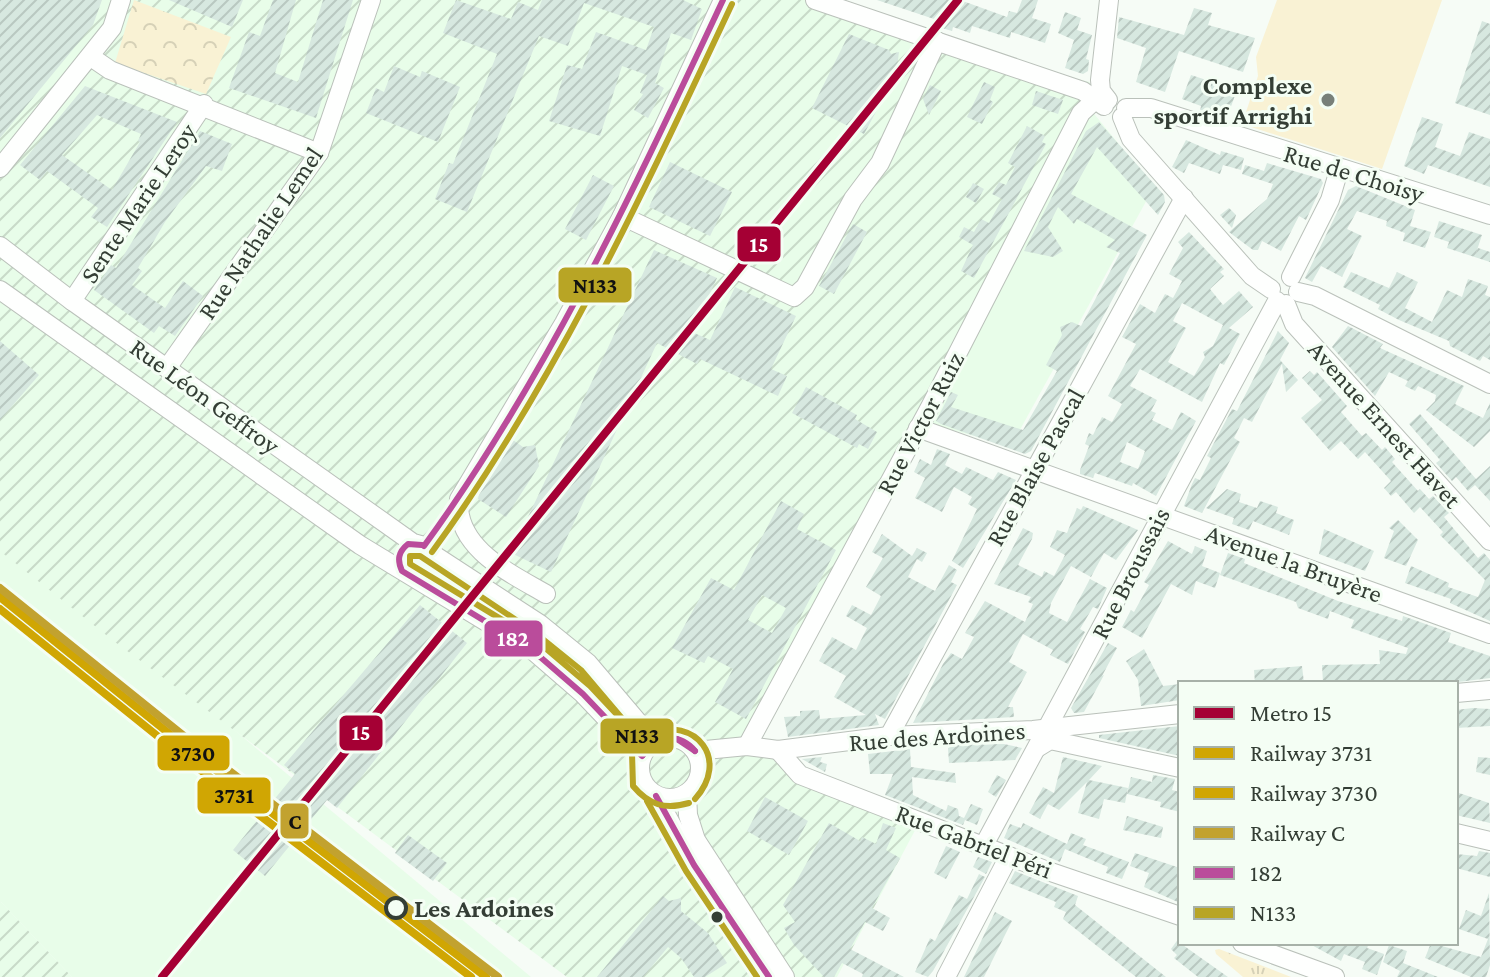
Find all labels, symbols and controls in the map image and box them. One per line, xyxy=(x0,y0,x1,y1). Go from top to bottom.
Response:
place label: Complexe sportif Arrighi xyxy=(1153,71,1312,130)
marker: Complexe sportif Arrighi xyxy=(1319,91,1337,109)
street label: Sente Marie Leroy xyxy=(74,117,203,289)
street label: Rue de Choisy xyxy=(1280,138,1429,209)
street label: Rue Nathalie Lemel xyxy=(192,142,329,325)
line badge: 15 xyxy=(736,225,782,263)
text: 15 xyxy=(749,232,769,257)
line badge: N133 xyxy=(557,266,633,304)
text: N133 xyxy=(573,273,617,298)
street label: Rue Léon Geffroy xyxy=(125,333,286,461)
street label: Avenue Ernest Havet xyxy=(1302,335,1467,514)
street label: Rue Victor Ruiz xyxy=(871,347,970,500)
street label: Rue Blaise Pascal xyxy=(980,383,1091,551)
street label: Rue Broussais xyxy=(1085,503,1176,644)
street label: Avenue la Bruyère xyxy=(1202,518,1386,609)
line badge: 182 xyxy=(483,619,544,658)
text: 182 xyxy=(497,626,529,651)
legend xyxy=(1178,681,1458,945)
text: Metro 15 xyxy=(1250,699,1332,726)
line badge: 15 xyxy=(338,714,384,752)
street label: Rue des Ardoines xyxy=(848,716,1026,757)
line badge: N133 xyxy=(599,717,675,755)
text: 15 xyxy=(351,720,371,745)
text: N133 xyxy=(615,723,659,748)
line badge: 3730 xyxy=(156,734,231,772)
text: Railway 3731 xyxy=(1250,739,1372,766)
text: 3730 xyxy=(171,741,215,766)
line badge: 3731 xyxy=(196,776,272,815)
text: Railway 3730 xyxy=(1250,779,1378,806)
text: 3731 xyxy=(214,783,254,808)
street label: Rue Gabriel Péri xyxy=(892,798,1056,885)
line badge: C xyxy=(279,802,310,840)
text: C xyxy=(288,809,302,834)
text: Railway C xyxy=(1250,819,1345,846)
text: 182 xyxy=(1250,859,1282,886)
place label: Les Ardoines xyxy=(414,894,554,923)
marker: Les Ardoines xyxy=(385,897,407,919)
text: N133 xyxy=(1250,899,1296,926)
unlabelled marker xyxy=(709,909,725,925)

